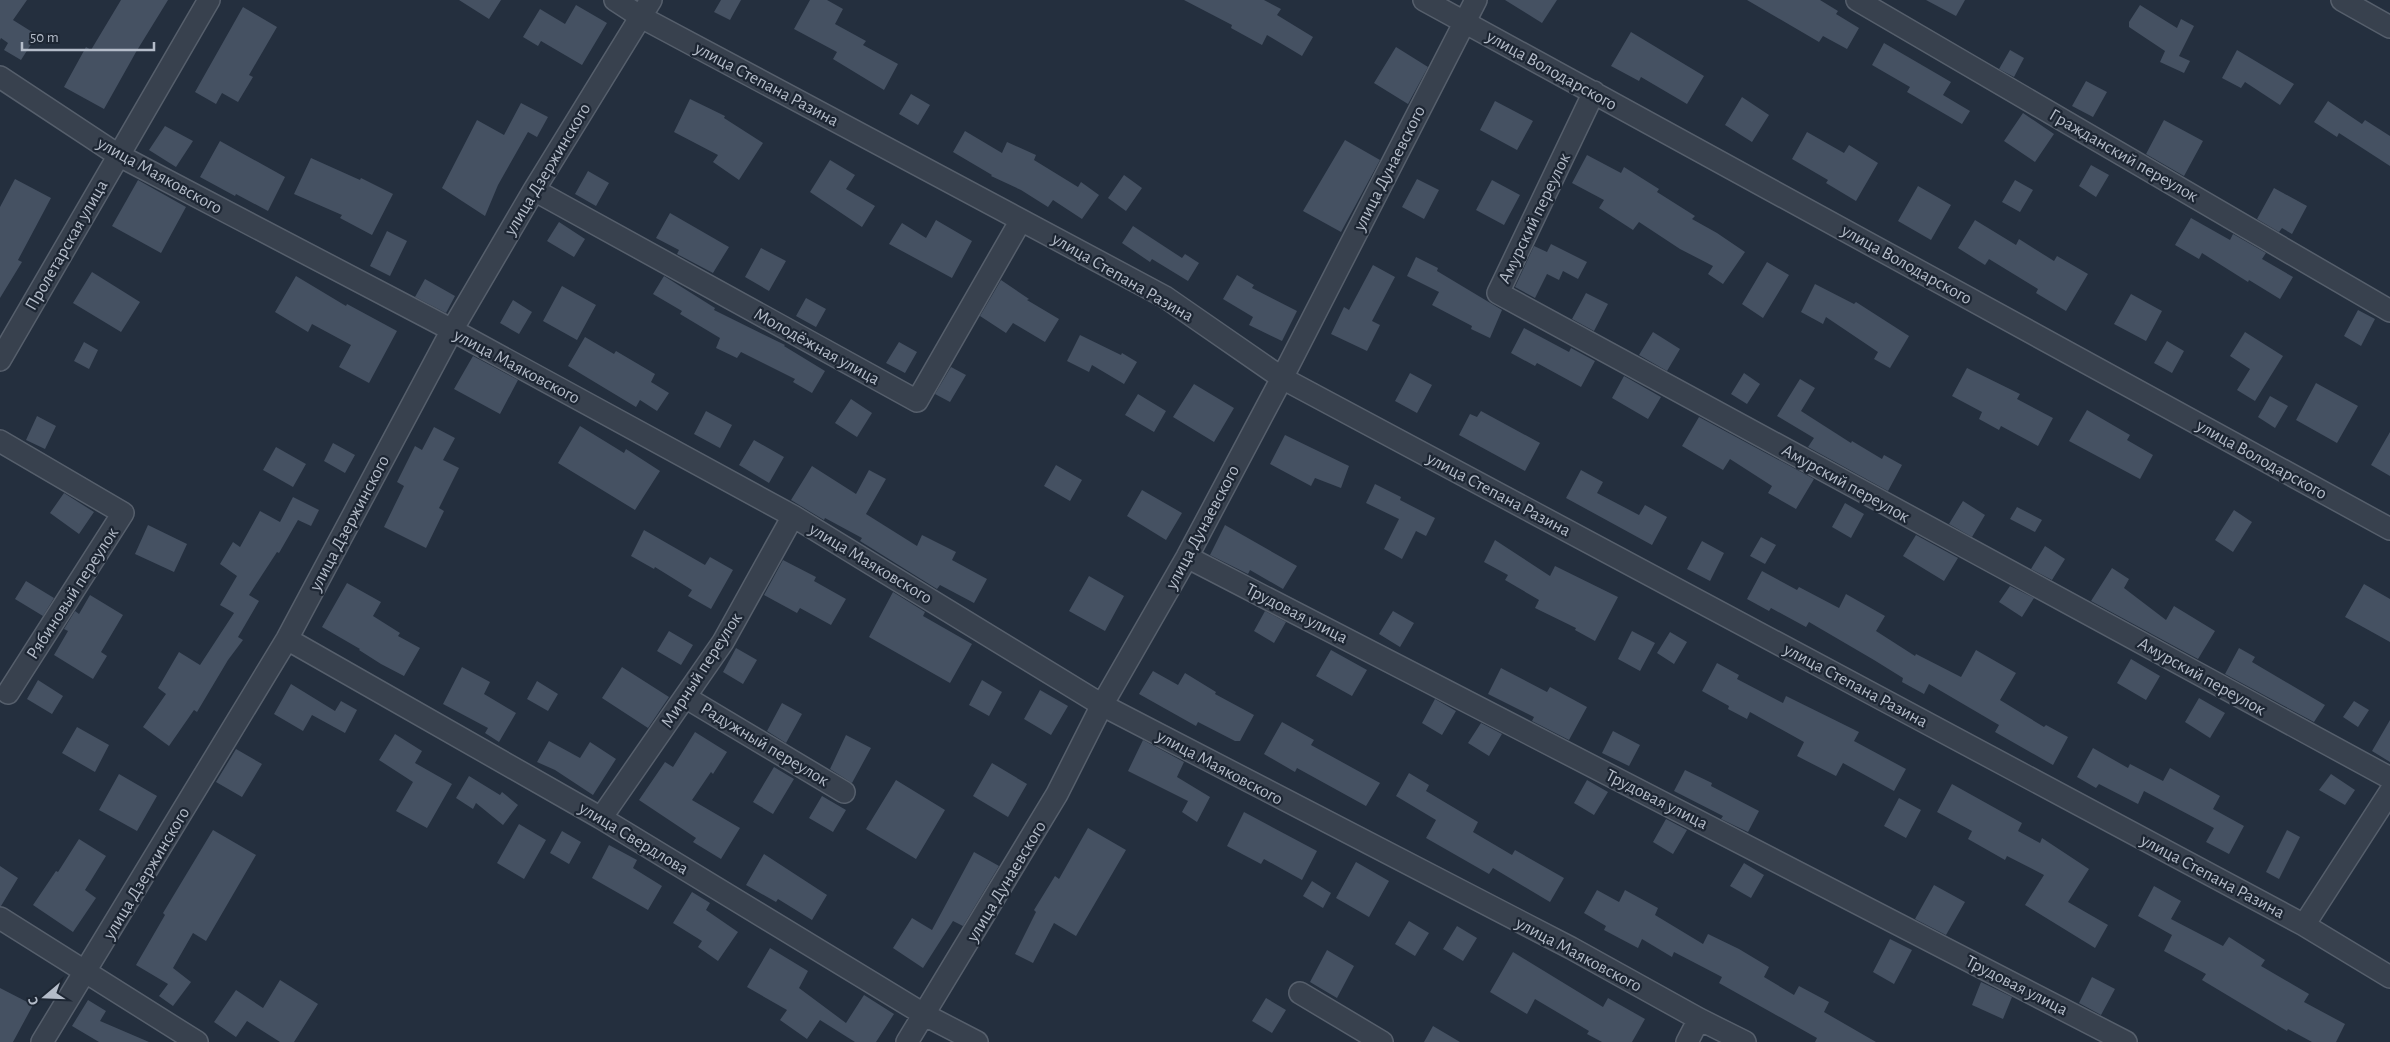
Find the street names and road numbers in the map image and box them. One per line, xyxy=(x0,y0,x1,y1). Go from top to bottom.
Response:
street label: улица Володарского xyxy=(1482,27,1620,114)
street label: улица Степана Разина xyxy=(691,39,841,130)
street label: улица Дзержинского xyxy=(501,100,594,240)
street label: улица Дунаевского xyxy=(1350,103,1429,235)
street label: Гражданский переулок xyxy=(2046,106,2202,206)
street label: улица Маяковского xyxy=(93,134,225,218)
street label: Амурский переулок xyxy=(1495,150,1575,287)
street label: Пролетарская улица xyxy=(22,177,112,314)
street label: улица Володарского xyxy=(1837,221,1975,308)
street label: улица Степана Разина xyxy=(1048,230,1196,326)
street label: Молодёжная улица xyxy=(751,305,882,389)
street label: улица Маяковского xyxy=(450,326,582,408)
street label: улица Володарского xyxy=(2192,416,2330,503)
street label: Амурский переулок xyxy=(1779,441,1913,527)
street label: улица Степана Разина xyxy=(1423,449,1573,540)
street label: улица Дзержинского xyxy=(306,453,393,595)
street label: улица Дунаевского xyxy=(1162,463,1243,593)
street label: улица Маяковского xyxy=(805,520,935,608)
street label: Рябиновый переулок xyxy=(23,523,122,663)
street label: Трудовая улица xyxy=(1243,581,1350,647)
street label: Мирный переулок xyxy=(658,609,746,731)
street label: Амурский переулок xyxy=(2135,634,2269,720)
street label: улица Степана Разина xyxy=(1780,640,1930,731)
street label: Радужный переулок xyxy=(697,700,832,791)
street label: улица Маяковского xyxy=(1153,727,1285,809)
street label: Трудовая улица xyxy=(1603,767,1710,833)
street label: улица Свердлова xyxy=(575,799,691,878)
street label: улица Дзержинского xyxy=(100,804,193,944)
street label: улица Дунаевского xyxy=(963,818,1050,946)
street label: улица Степана Разина xyxy=(2137,831,2287,922)
street label: улица Маяковского xyxy=(1512,914,1644,996)
street label: Трудовая улица xyxy=(1963,953,2070,1019)

